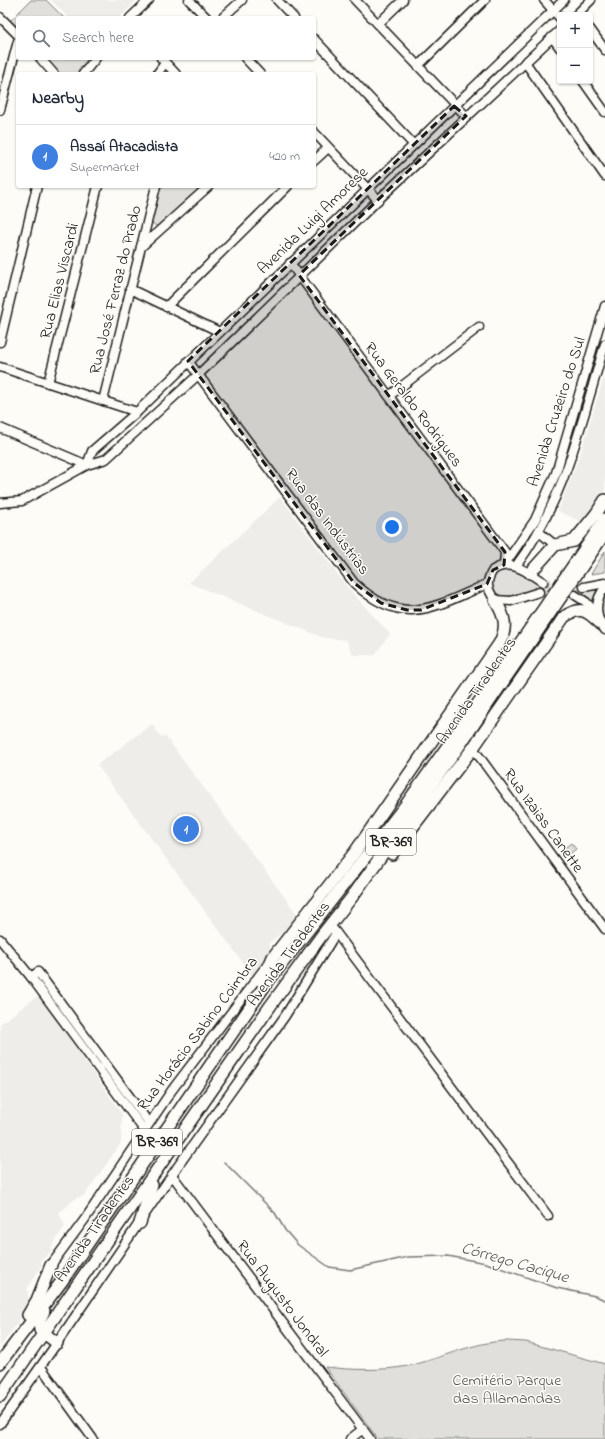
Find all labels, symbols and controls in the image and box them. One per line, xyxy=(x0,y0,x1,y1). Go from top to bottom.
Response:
map controls xyxy=(557,12,593,84)
button: + xyxy=(557,12,593,48)
search box xyxy=(16,16,316,60)
icon: search xyxy=(30,27,52,49)
text: Search here xyxy=(62,27,134,49)
button: − xyxy=(557,48,593,84)
text: Nearby xyxy=(32,86,84,111)
text: Assaí Atacadista xyxy=(70,136,178,158)
text: 1 xyxy=(43,147,47,166)
text: 420 m xyxy=(269,147,300,166)
text: Supermarket xyxy=(70,158,140,177)
street label: Avenida Luigi Amorese xyxy=(252,161,374,280)
street label: Rua José Ferraz do Prado xyxy=(83,203,149,377)
street label: Rua Elias Viscardi xyxy=(34,220,86,341)
street label: Avenida Cruzeiro do Sul xyxy=(521,334,593,490)
street label: Rua Geraldo Rodrigues xyxy=(358,337,468,473)
street label: Rua das Indústrias xyxy=(279,464,375,580)
your location xyxy=(382,517,402,537)
street label: Avenida Tiradentes xyxy=(431,632,523,750)
street label: Rua Izaias Canette xyxy=(497,764,590,879)
pin: 1 xyxy=(173,814,199,844)
road number: BR-369 xyxy=(366,829,416,855)
street label: Avenida Tiradentes xyxy=(241,896,337,1012)
street label: Rua Horácio Sabino Coimbra xyxy=(132,952,264,1116)
road number: BR-369 xyxy=(132,1129,182,1155)
street label: Avenida Tiradentes xyxy=(49,1170,141,1288)
street label: Rua Augusto Jondral xyxy=(230,1235,334,1363)
water label: Córrego Cacique xyxy=(458,1236,573,1292)
park label: Cemitério Parque das Allamandas xyxy=(453,1369,562,1411)

